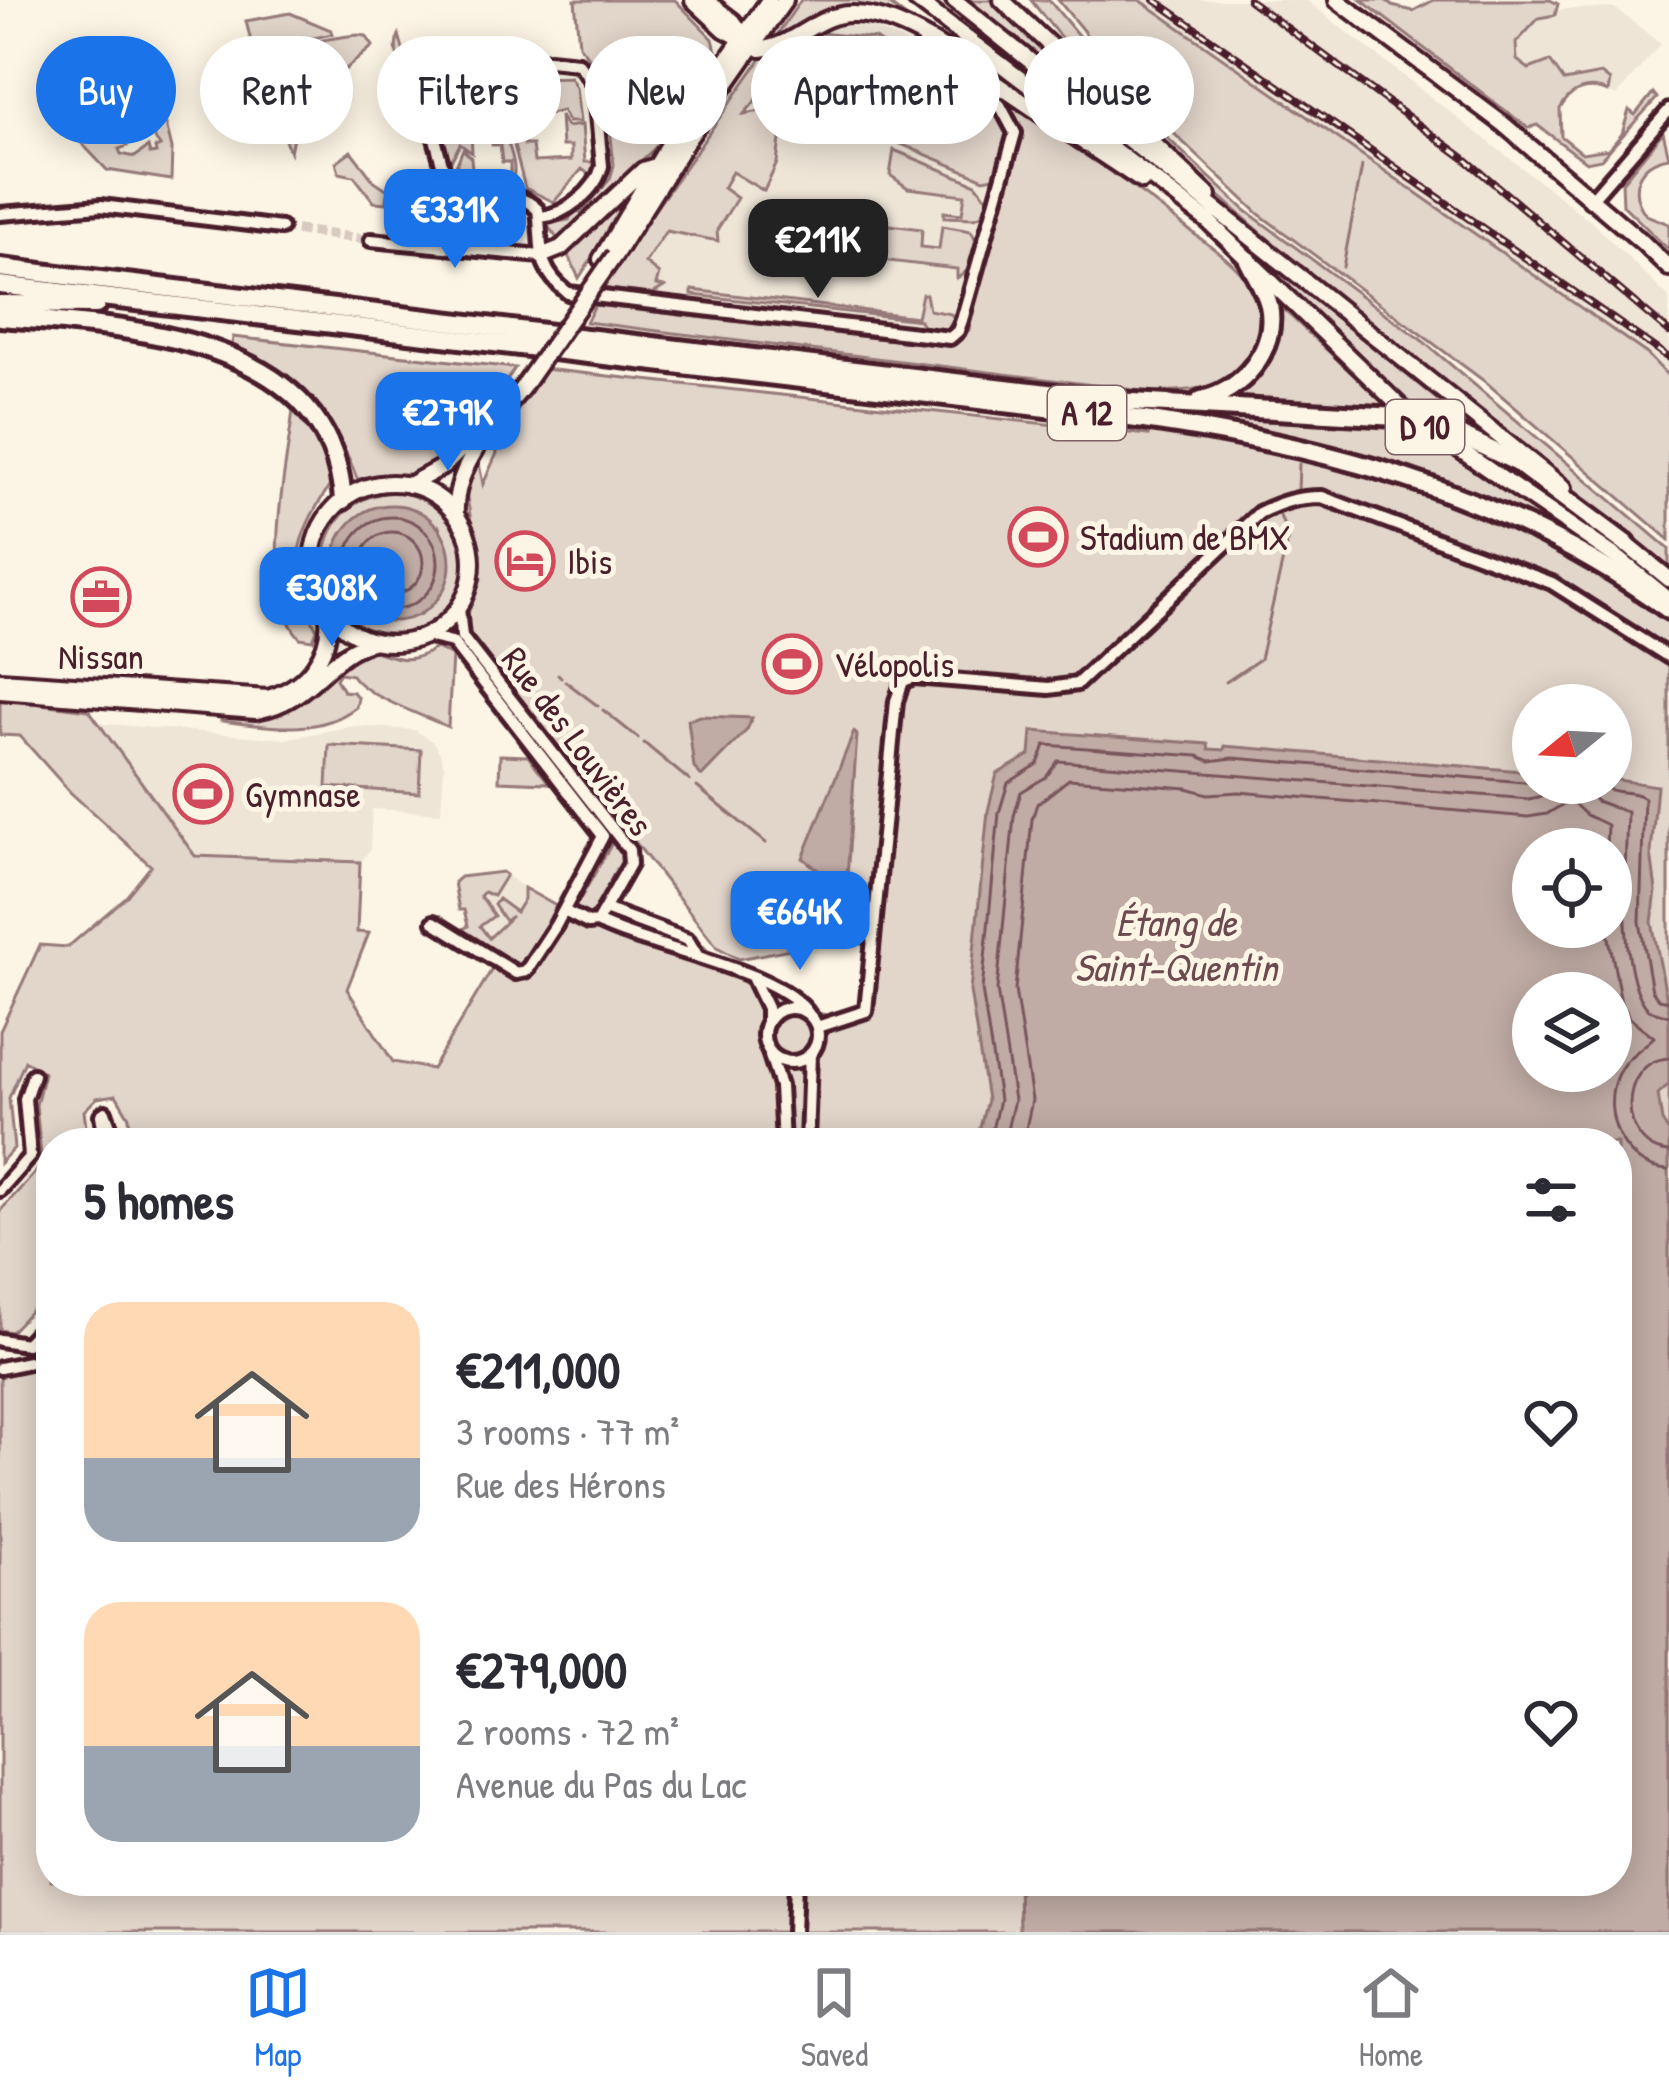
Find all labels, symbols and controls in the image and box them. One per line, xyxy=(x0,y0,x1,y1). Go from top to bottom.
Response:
chip: Buy xyxy=(36,36,176,144)
chip: Rent xyxy=(200,36,353,144)
chip: Filters xyxy=(377,36,561,144)
chip: New xyxy=(585,36,727,144)
chip: Apartment xyxy=(751,36,1000,144)
chip: House xyxy=(1024,36,1194,144)
pin: €331K xyxy=(371,169,539,271)
text: €331K xyxy=(411,181,499,234)
pin: €211K xyxy=(734,199,902,301)
text: €211K xyxy=(775,211,861,264)
pin: €279K xyxy=(364,372,532,474)
text: €279K xyxy=(402,384,494,437)
road number: A 12 xyxy=(1048,386,1126,440)
road number: D 10 xyxy=(1386,400,1464,454)
sports icon: Stadium de BMX xyxy=(1007,506,1069,568)
place label: Stadium de BMX xyxy=(1080,512,1290,561)
hotel icon: Ibis xyxy=(494,530,556,592)
place label: Ibis xyxy=(567,536,612,585)
pin: €308K xyxy=(248,547,416,649)
text: €308K xyxy=(287,559,378,612)
office icon: Nissan xyxy=(70,566,132,628)
place label: Nissan xyxy=(58,631,144,680)
sports icon: Vélopolis xyxy=(761,633,823,695)
street label: Rue des Louvières xyxy=(491,636,666,845)
place label: Vélopolis xyxy=(834,639,954,688)
north arrow xyxy=(1512,684,1632,804)
map controls xyxy=(1512,684,1632,1092)
sports icon: Gymnase xyxy=(172,763,234,825)
place label: Gymnase xyxy=(245,769,361,818)
button: locate xyxy=(1512,828,1632,948)
pin: €664K xyxy=(716,871,884,973)
text: €664K xyxy=(758,883,842,936)
water label: Étang de Saint-Quentin xyxy=(1075,895,1281,993)
button: layers xyxy=(1512,972,1632,1092)
text: 5 homes xyxy=(84,1166,234,1235)
icon: filters xyxy=(1518,1167,1584,1233)
text: €211,000 xyxy=(456,1335,620,1404)
icon: home xyxy=(180,1350,324,1494)
icon: heart xyxy=(1518,1389,1584,1455)
text: 3 rooms · 77 m² xyxy=(456,1404,679,1457)
text: Rue des Hérons xyxy=(456,1457,666,1510)
text: €279,000 xyxy=(456,1635,627,1704)
icon: home xyxy=(180,1650,324,1794)
icon: heart xyxy=(1518,1689,1584,1755)
text: 2 rooms · 72 m² xyxy=(456,1704,679,1757)
text: Avenue du Pas du Lac xyxy=(456,1757,746,1810)
tab: Map xyxy=(245,1960,311,2076)
tab: Saved xyxy=(801,1960,868,2076)
tab: Home xyxy=(1358,1960,1424,2076)

